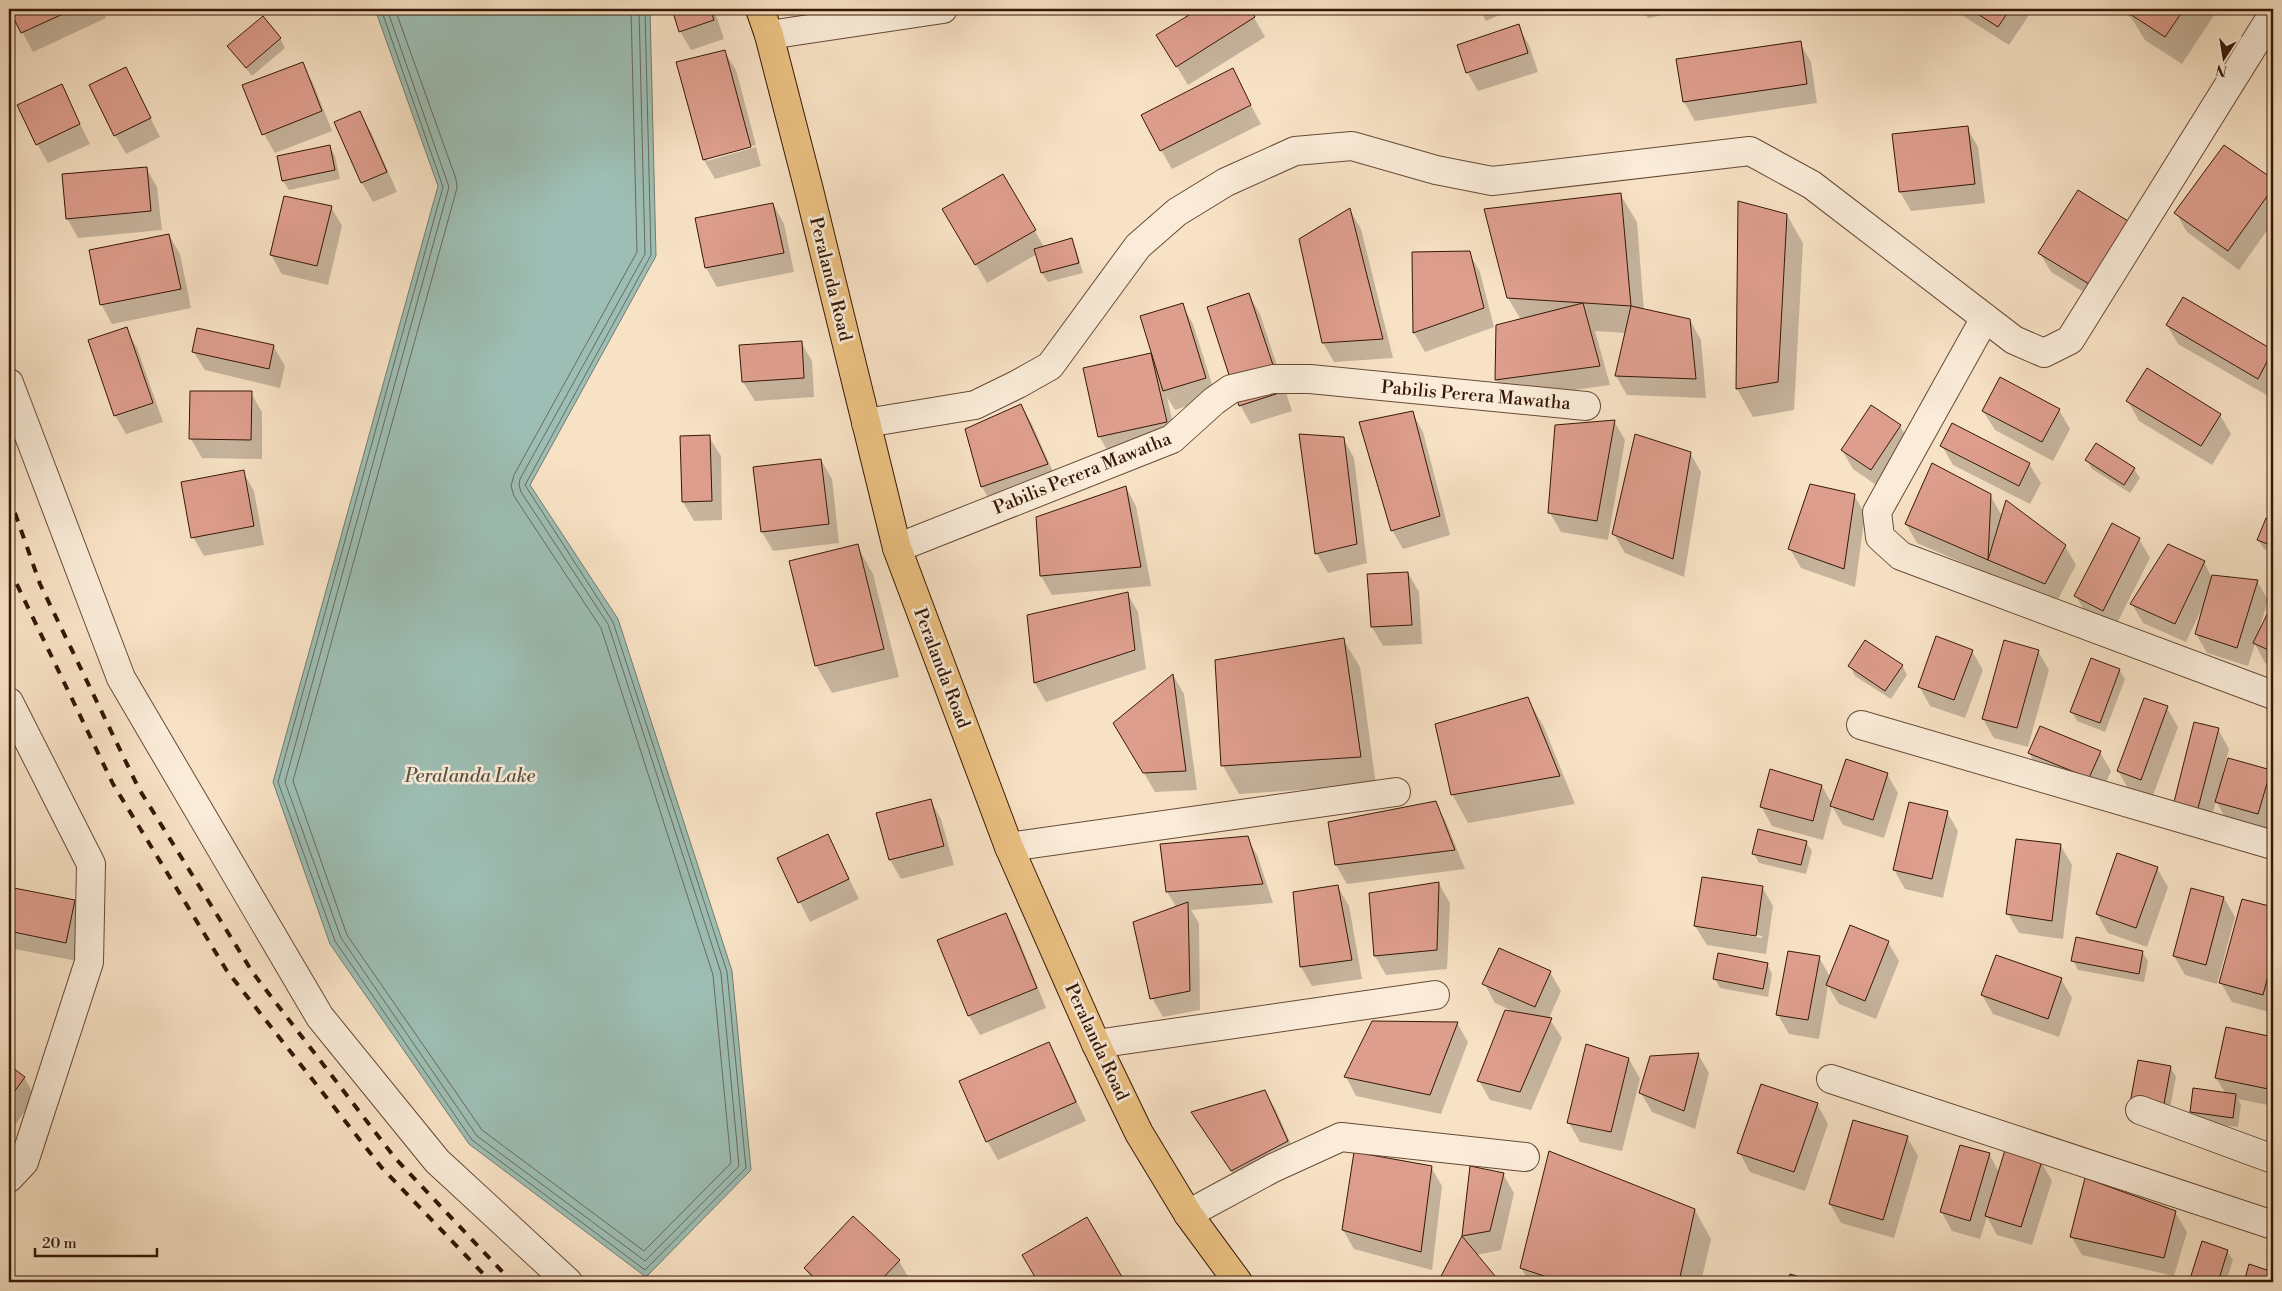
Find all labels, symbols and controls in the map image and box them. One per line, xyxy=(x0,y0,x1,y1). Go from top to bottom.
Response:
north arrow xyxy=(2200,32,2250,82)
text: N xyxy=(2214,60,2229,80)
street label: Peralanda Road xyxy=(804,215,857,344)
street label: Pabilis Perera Mawatha xyxy=(1380,376,1572,415)
street label: Pabilis Perera Mawatha xyxy=(990,427,1175,520)
street label: Peralanda Road xyxy=(908,605,975,732)
water label: Peralanda Lake xyxy=(404,764,535,788)
street label: Peralanda Road xyxy=(1059,980,1134,1105)
scale bar xyxy=(35,1226,158,1258)
text: 20 m xyxy=(42,1234,77,1253)

